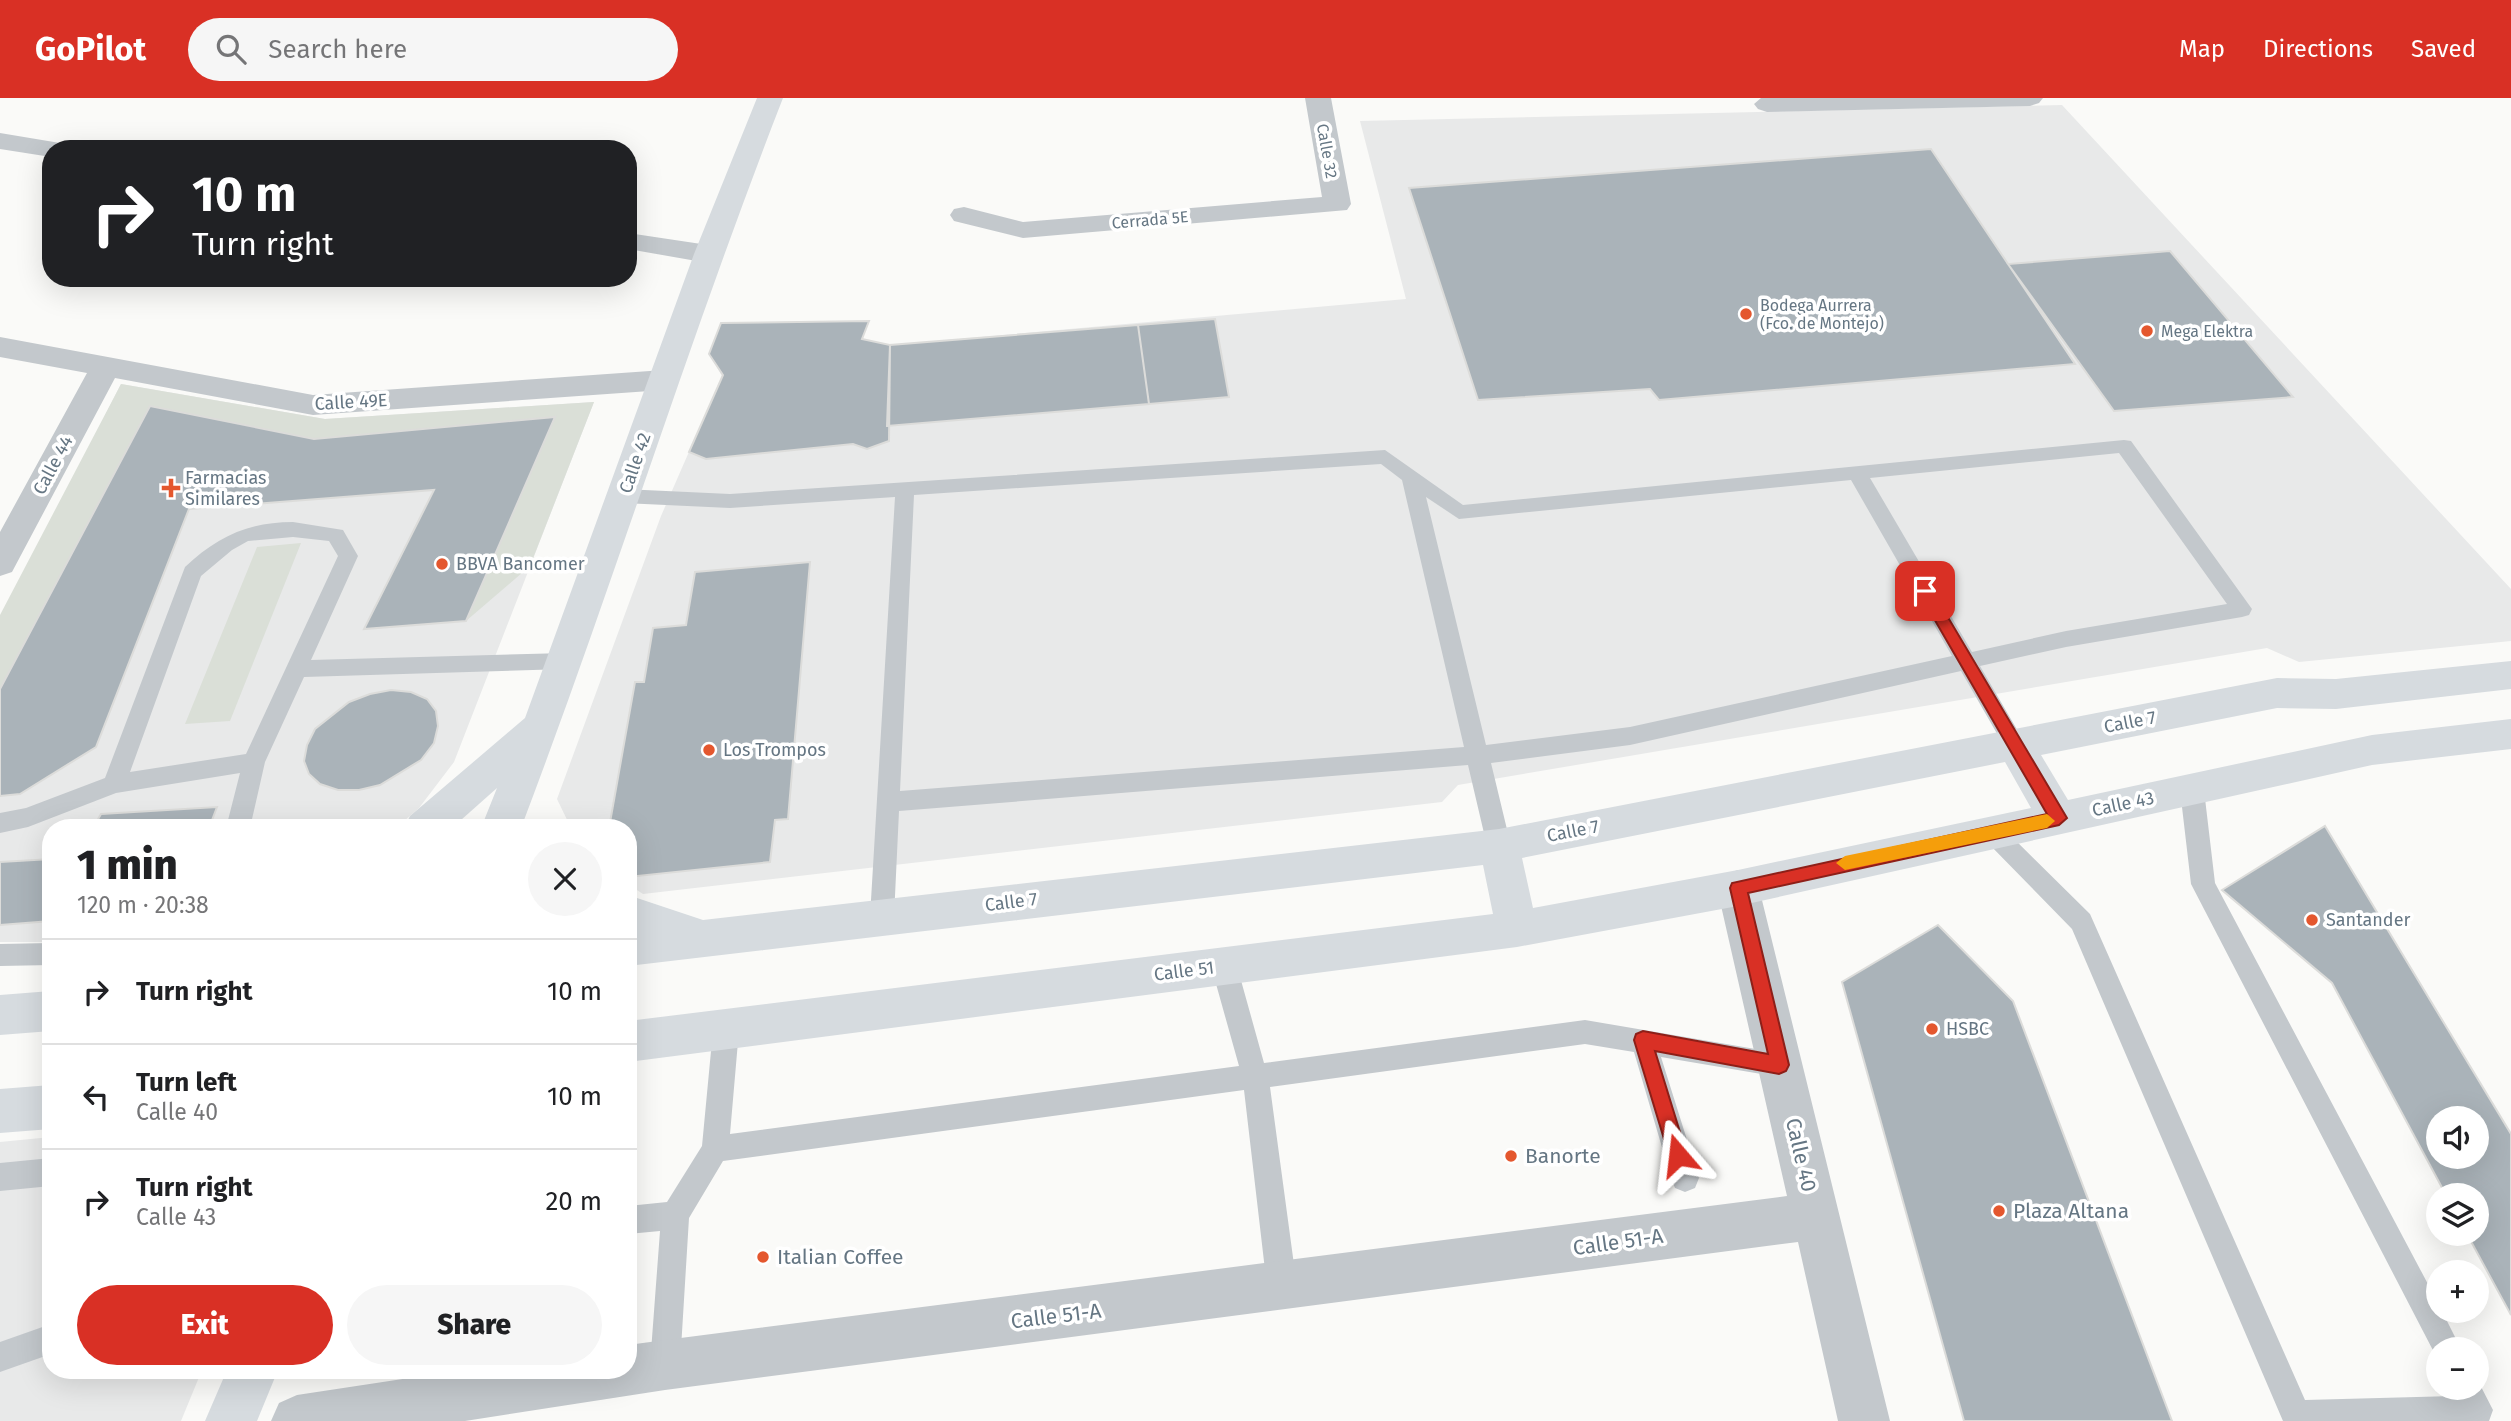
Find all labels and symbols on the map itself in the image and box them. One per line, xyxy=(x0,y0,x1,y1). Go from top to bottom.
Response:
street label: Calle 32 xyxy=(1313,122,1341,180)
street label: Cerrada 5E xyxy=(1111,207,1189,233)
place label: Bodega Aurrera (Fco. de Montejo) xyxy=(1760,296,1884,333)
marker: Bodega Aurrera (Fco. de Montejo) xyxy=(1738,306,1754,322)
place label: Mega Elektra xyxy=(2161,322,2253,341)
marker: Mega Elektra xyxy=(2139,323,2155,339)
street label: Calle 49E xyxy=(314,389,388,415)
street label: Calle 42 xyxy=(614,430,656,496)
street label: Calle 44 xyxy=(28,431,78,498)
place label: Farmacias Similares xyxy=(185,467,266,510)
marker: Farmacias Similares xyxy=(163,480,179,496)
place label: BBVA Bancomer xyxy=(456,553,585,575)
marker: BBVA Bancomer xyxy=(434,556,450,572)
pin xyxy=(1895,561,1955,621)
street label: Calle 7 xyxy=(2102,706,2158,738)
place label: Los Trompos xyxy=(723,739,826,761)
marker: Los Trompos xyxy=(701,742,717,758)
street label: Calle 43 xyxy=(2090,787,2156,821)
street label: Calle 7 xyxy=(1545,815,1601,847)
street label: Calle 7 xyxy=(984,888,1038,916)
place label: Santander xyxy=(2326,909,2410,931)
marker: Santander xyxy=(2304,912,2320,928)
street label: Calle 51 xyxy=(1153,956,1215,986)
place label: HSBC xyxy=(1946,1018,1989,1040)
marker: HSBC xyxy=(1924,1021,1940,1037)
street label: Calle 40 xyxy=(1780,1116,1822,1194)
position arrow xyxy=(1641,1118,1715,1192)
place label: Banorte xyxy=(1525,1143,1601,1169)
marker: Banorte xyxy=(1503,1148,1519,1164)
place label: Plaza Altana xyxy=(2013,1198,2129,1224)
marker: Plaza Altana xyxy=(1991,1203,2007,1219)
street label: Calle 51-A xyxy=(1571,1223,1665,1261)
place label: Italian Coffee xyxy=(777,1244,904,1270)
marker: Italian Coffee xyxy=(755,1249,771,1265)
street label: Calle 51-A xyxy=(1009,1298,1103,1334)

